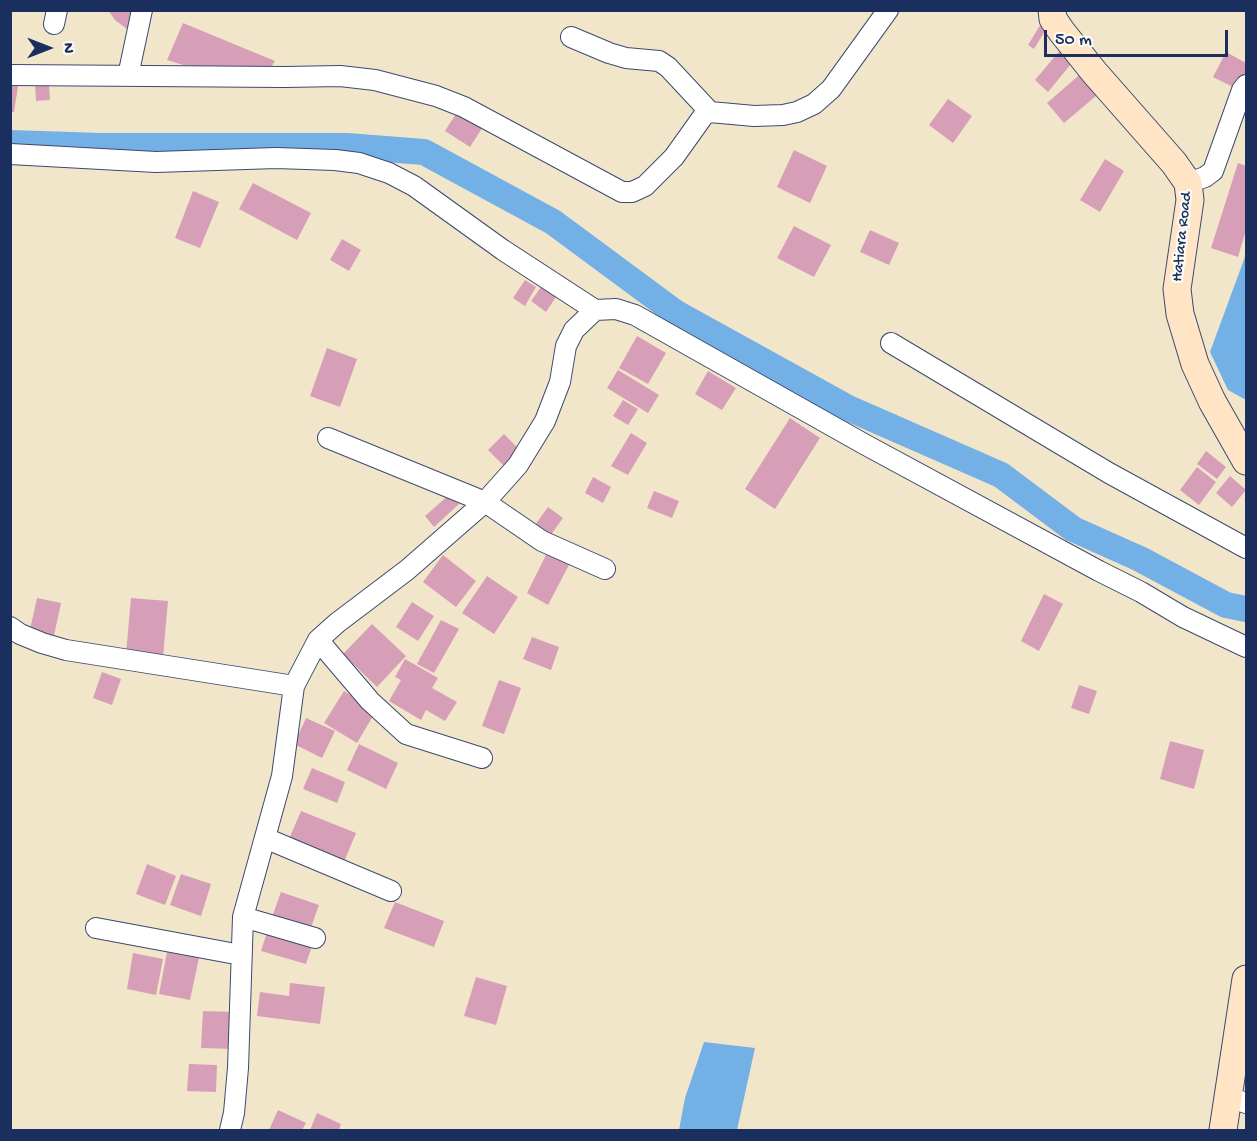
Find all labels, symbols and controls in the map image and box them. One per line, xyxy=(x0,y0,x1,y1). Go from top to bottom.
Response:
north arrow xyxy=(18,18,78,78)
scale bar xyxy=(1047,18,1232,56)
text: 50 m xyxy=(1055,30,1092,51)
text: N xyxy=(57,43,76,53)
street label: Hatiara Road xyxy=(1169,191,1197,283)

